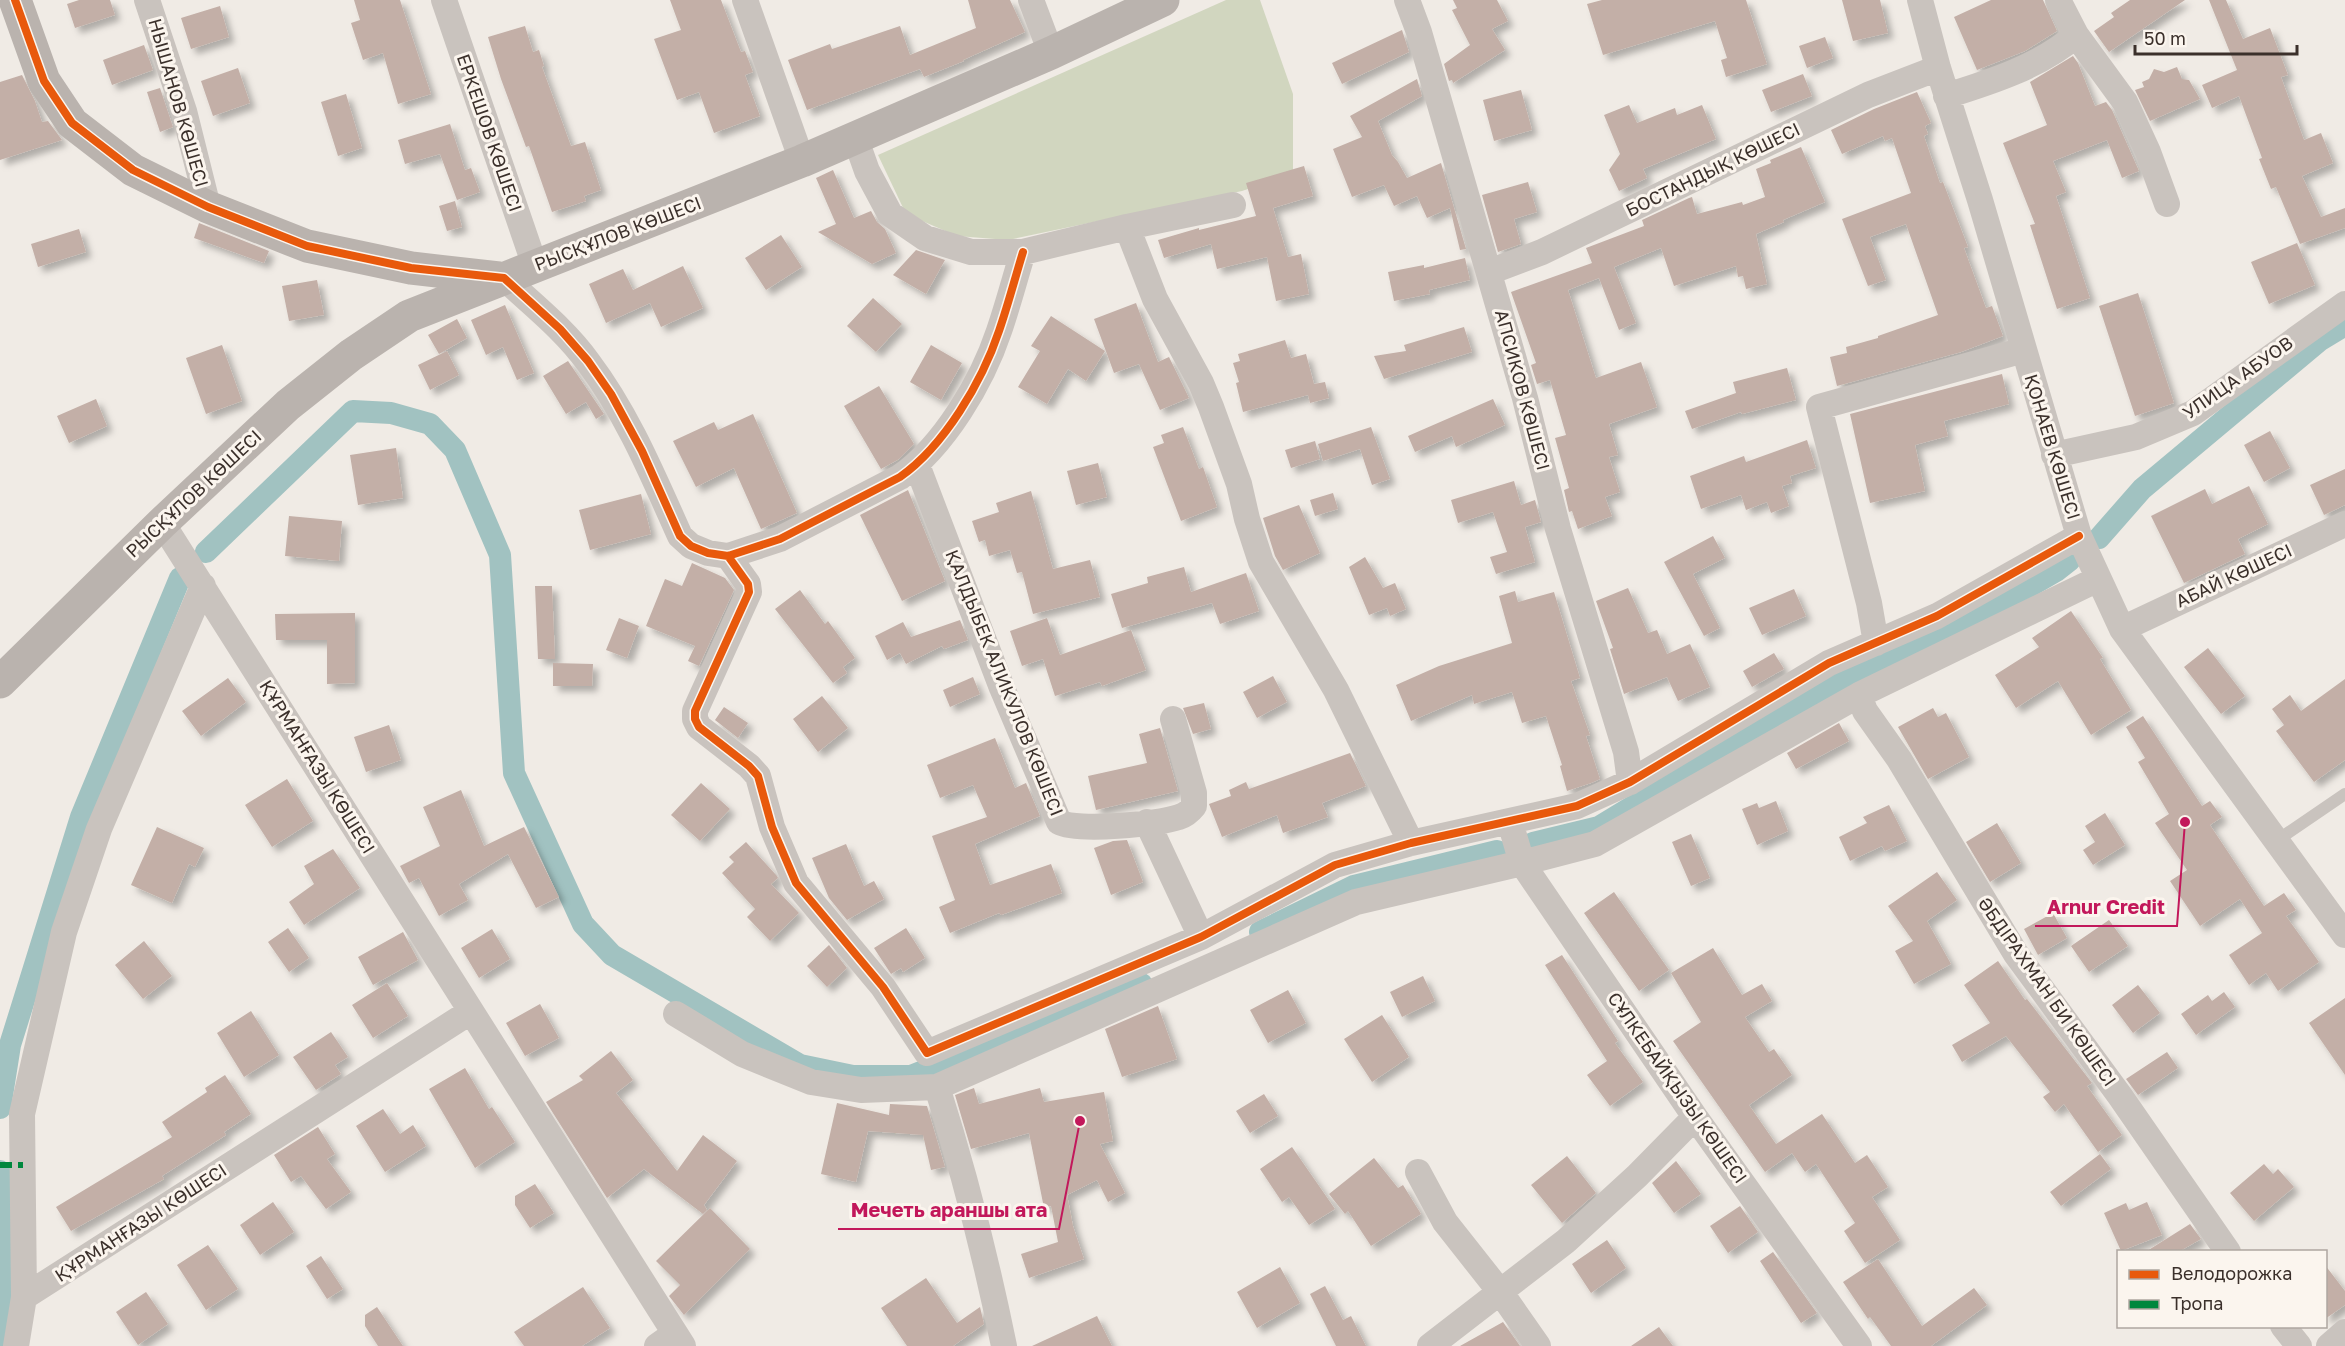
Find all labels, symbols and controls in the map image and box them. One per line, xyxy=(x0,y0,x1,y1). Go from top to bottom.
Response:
street label: НЫШАНОВ КӨШЕСІ xyxy=(144,16,214,190)
scale bar xyxy=(2135,18,2297,56)
text: 50 m xyxy=(2144,27,2186,49)
street label: ЕРКЕШОВ КӨШЕСІ xyxy=(453,51,527,214)
street label: БОСТАНДЫҚ КӨШЕСІ xyxy=(1622,117,1803,221)
street label: РЫСҚҰЛОВ КӨШЕСІ xyxy=(531,191,704,275)
street label: АПСИКОВ КӨШЕСІ xyxy=(1491,307,1555,472)
street label: УЛИЦА АБУОВ xyxy=(2178,331,2297,423)
street label: ҚОНАЕВ КӨШЕСІ xyxy=(2020,371,2086,522)
street label: РЫСҚҰЛОВ КӨШЕСІ xyxy=(121,425,266,562)
street label: АБАЙ КӨШЕСІ xyxy=(2172,539,2295,612)
street label: ҚАЛДЫБЕК АЛИКУЛОВ КӨШЕСІ xyxy=(941,546,1069,819)
street label: ҚҰРМАНҒАЗЫ КӨШЕСІ xyxy=(255,676,380,857)
callout: Arnur Credit xyxy=(2035,888,2177,926)
street label: ӘБДІРАХМАН БИ КӨШЕСІ xyxy=(1974,893,2122,1090)
text: Arnur Credit xyxy=(2047,894,2165,918)
street label: СҰЛКЕБАЙҚЫЗЫ КӨШЕСІ xyxy=(1603,988,1752,1187)
street label: ҚҰРМАНҒАЗЫ КӨШЕСІ xyxy=(50,1158,231,1286)
callout: Мечеть араншы ата xyxy=(838,1191,1059,1229)
text: Мечеть араншы ата xyxy=(851,1197,1047,1221)
legend xyxy=(2117,1250,2327,1328)
text: Велодорожка xyxy=(2171,1262,2292,1284)
text: Тропа xyxy=(2171,1292,2223,1314)

